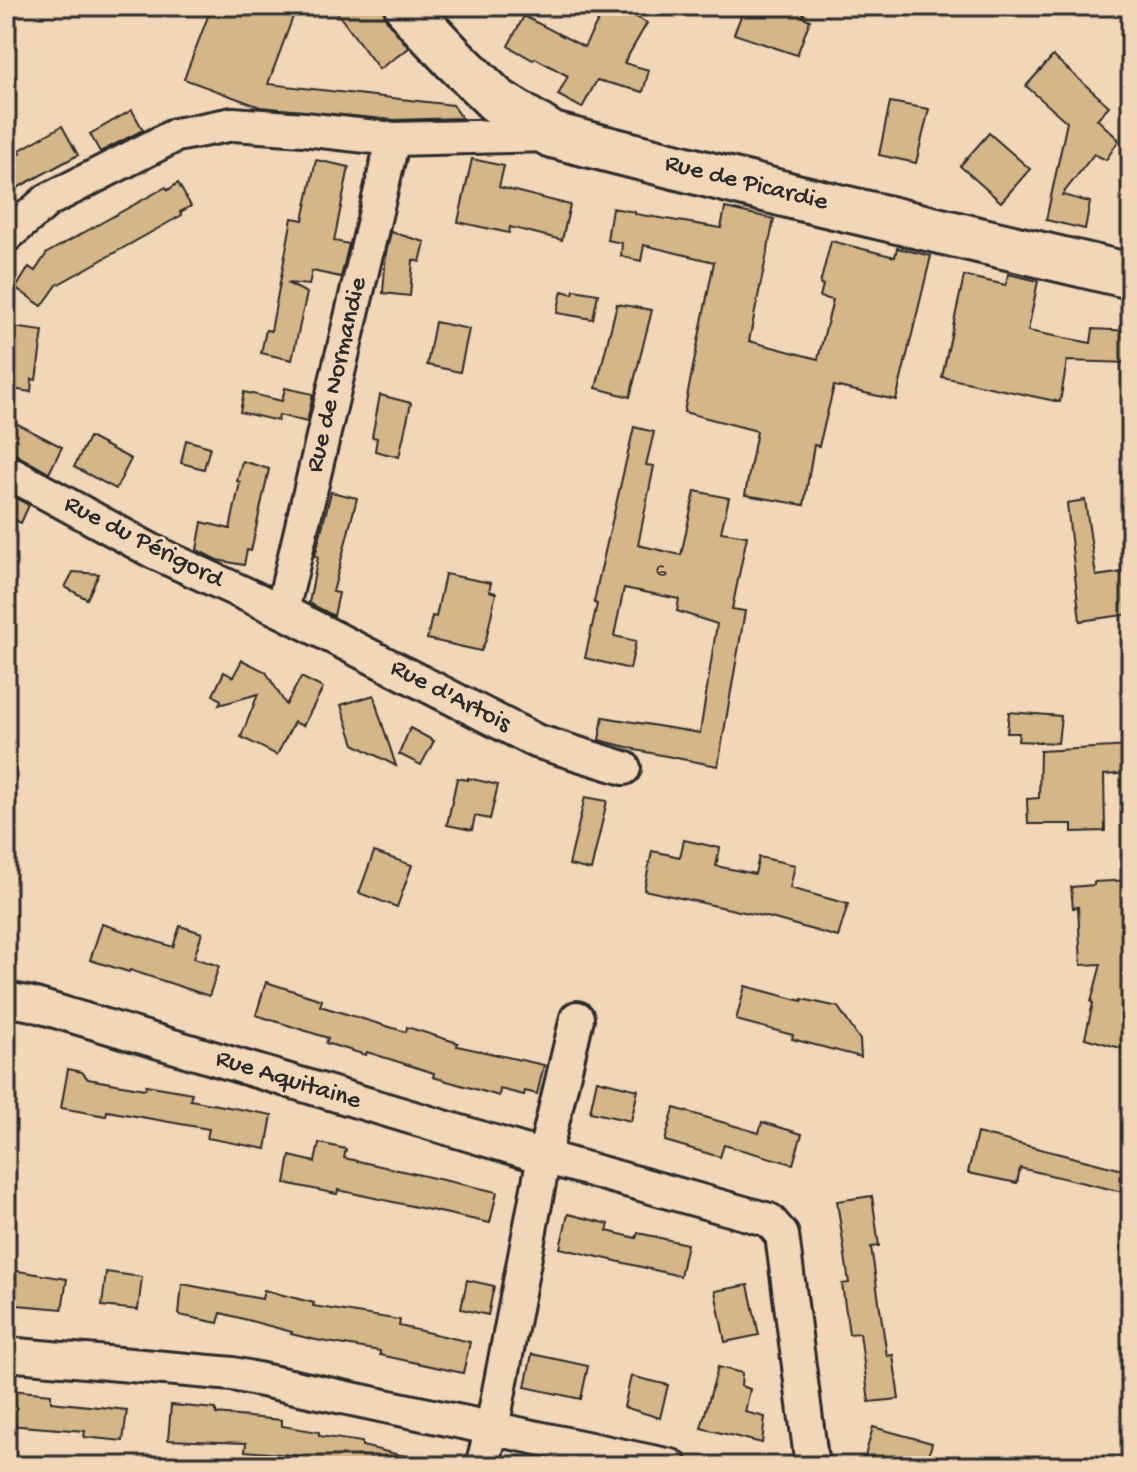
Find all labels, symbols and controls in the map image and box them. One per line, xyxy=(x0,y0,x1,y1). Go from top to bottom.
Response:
street label: Rue de Picardie xyxy=(661,149,831,219)
street label: Rue de Normandie xyxy=(300,274,376,476)
street label: Rue du Périgord xyxy=(58,490,229,597)
house number: 6 xyxy=(655,559,667,585)
street label: Rue d'Artois xyxy=(385,653,517,741)
street label: Rue Aquitaine xyxy=(211,1044,365,1118)

